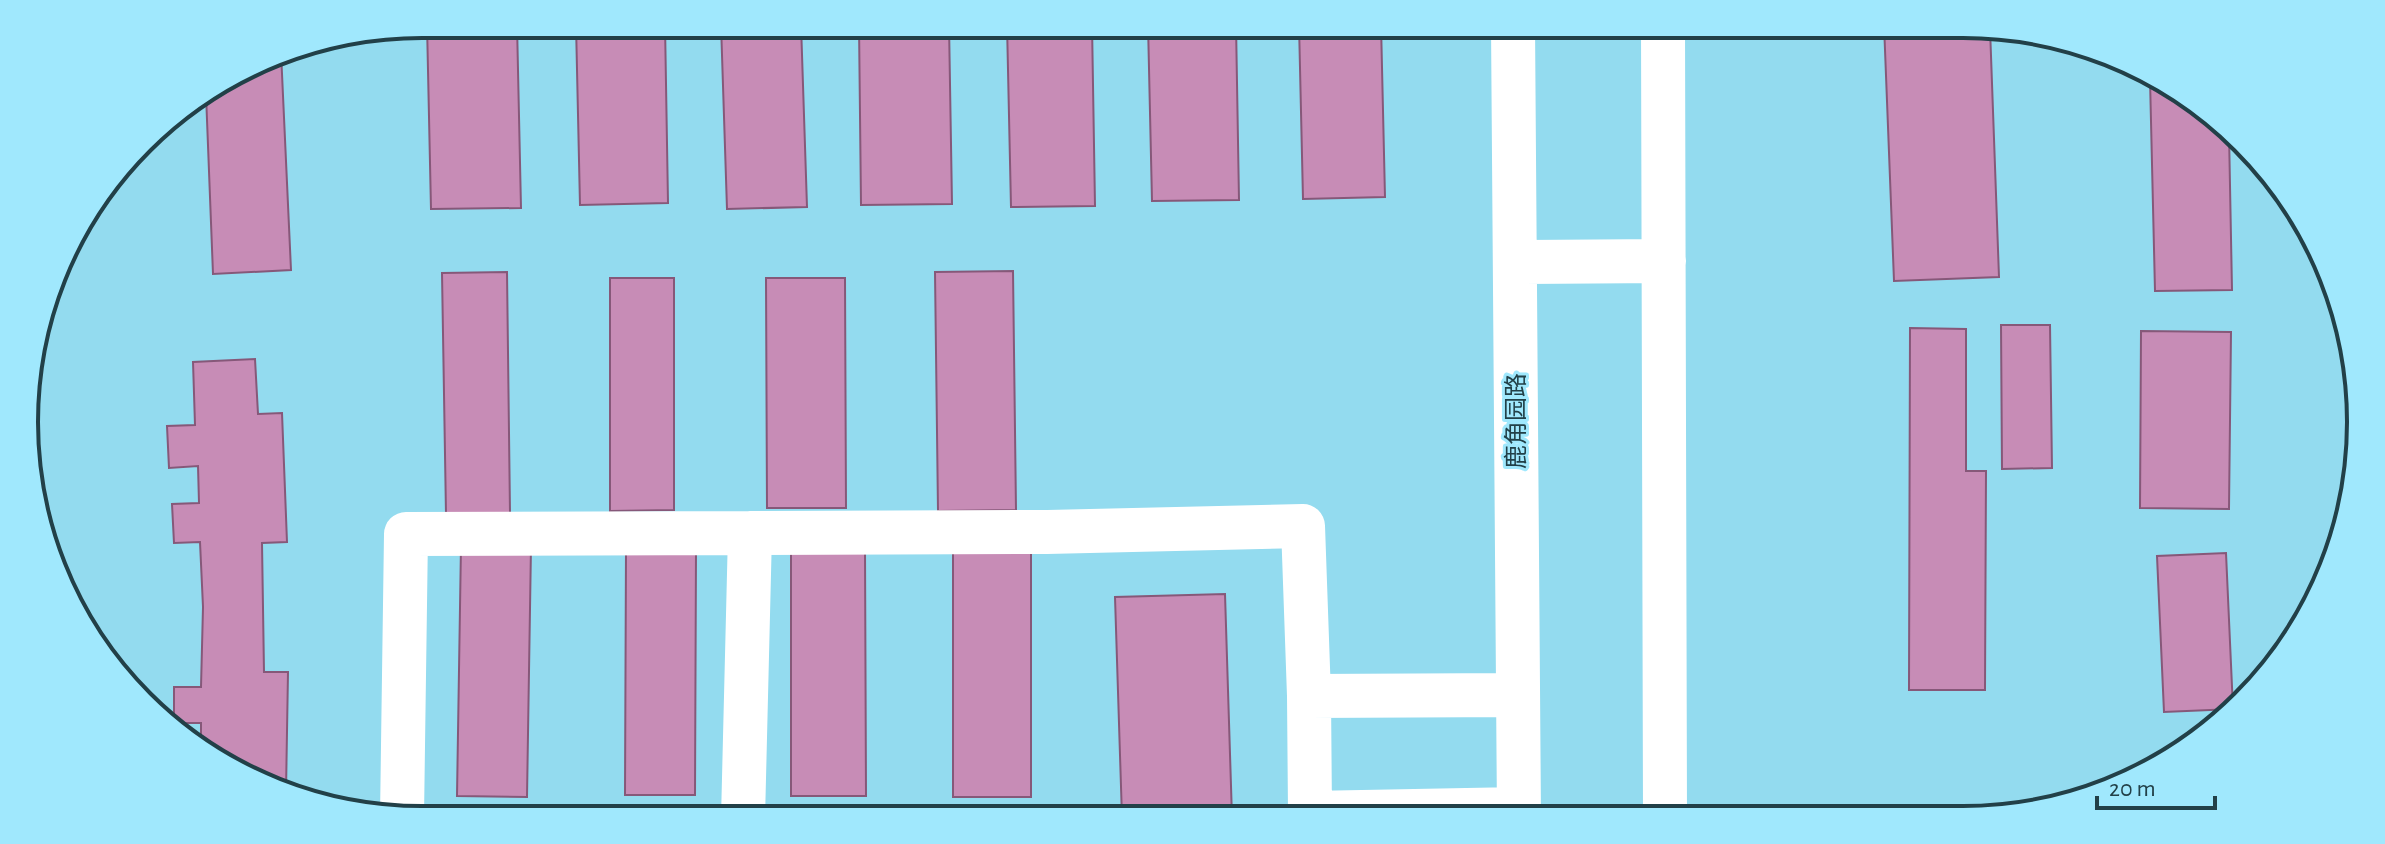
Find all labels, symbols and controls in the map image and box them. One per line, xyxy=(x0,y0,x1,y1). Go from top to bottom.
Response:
street label: 鹿角园路 xyxy=(1503,373,1529,469)
scale bar xyxy=(2097,760,2215,810)
text: 20 m xyxy=(2109,777,2156,801)

